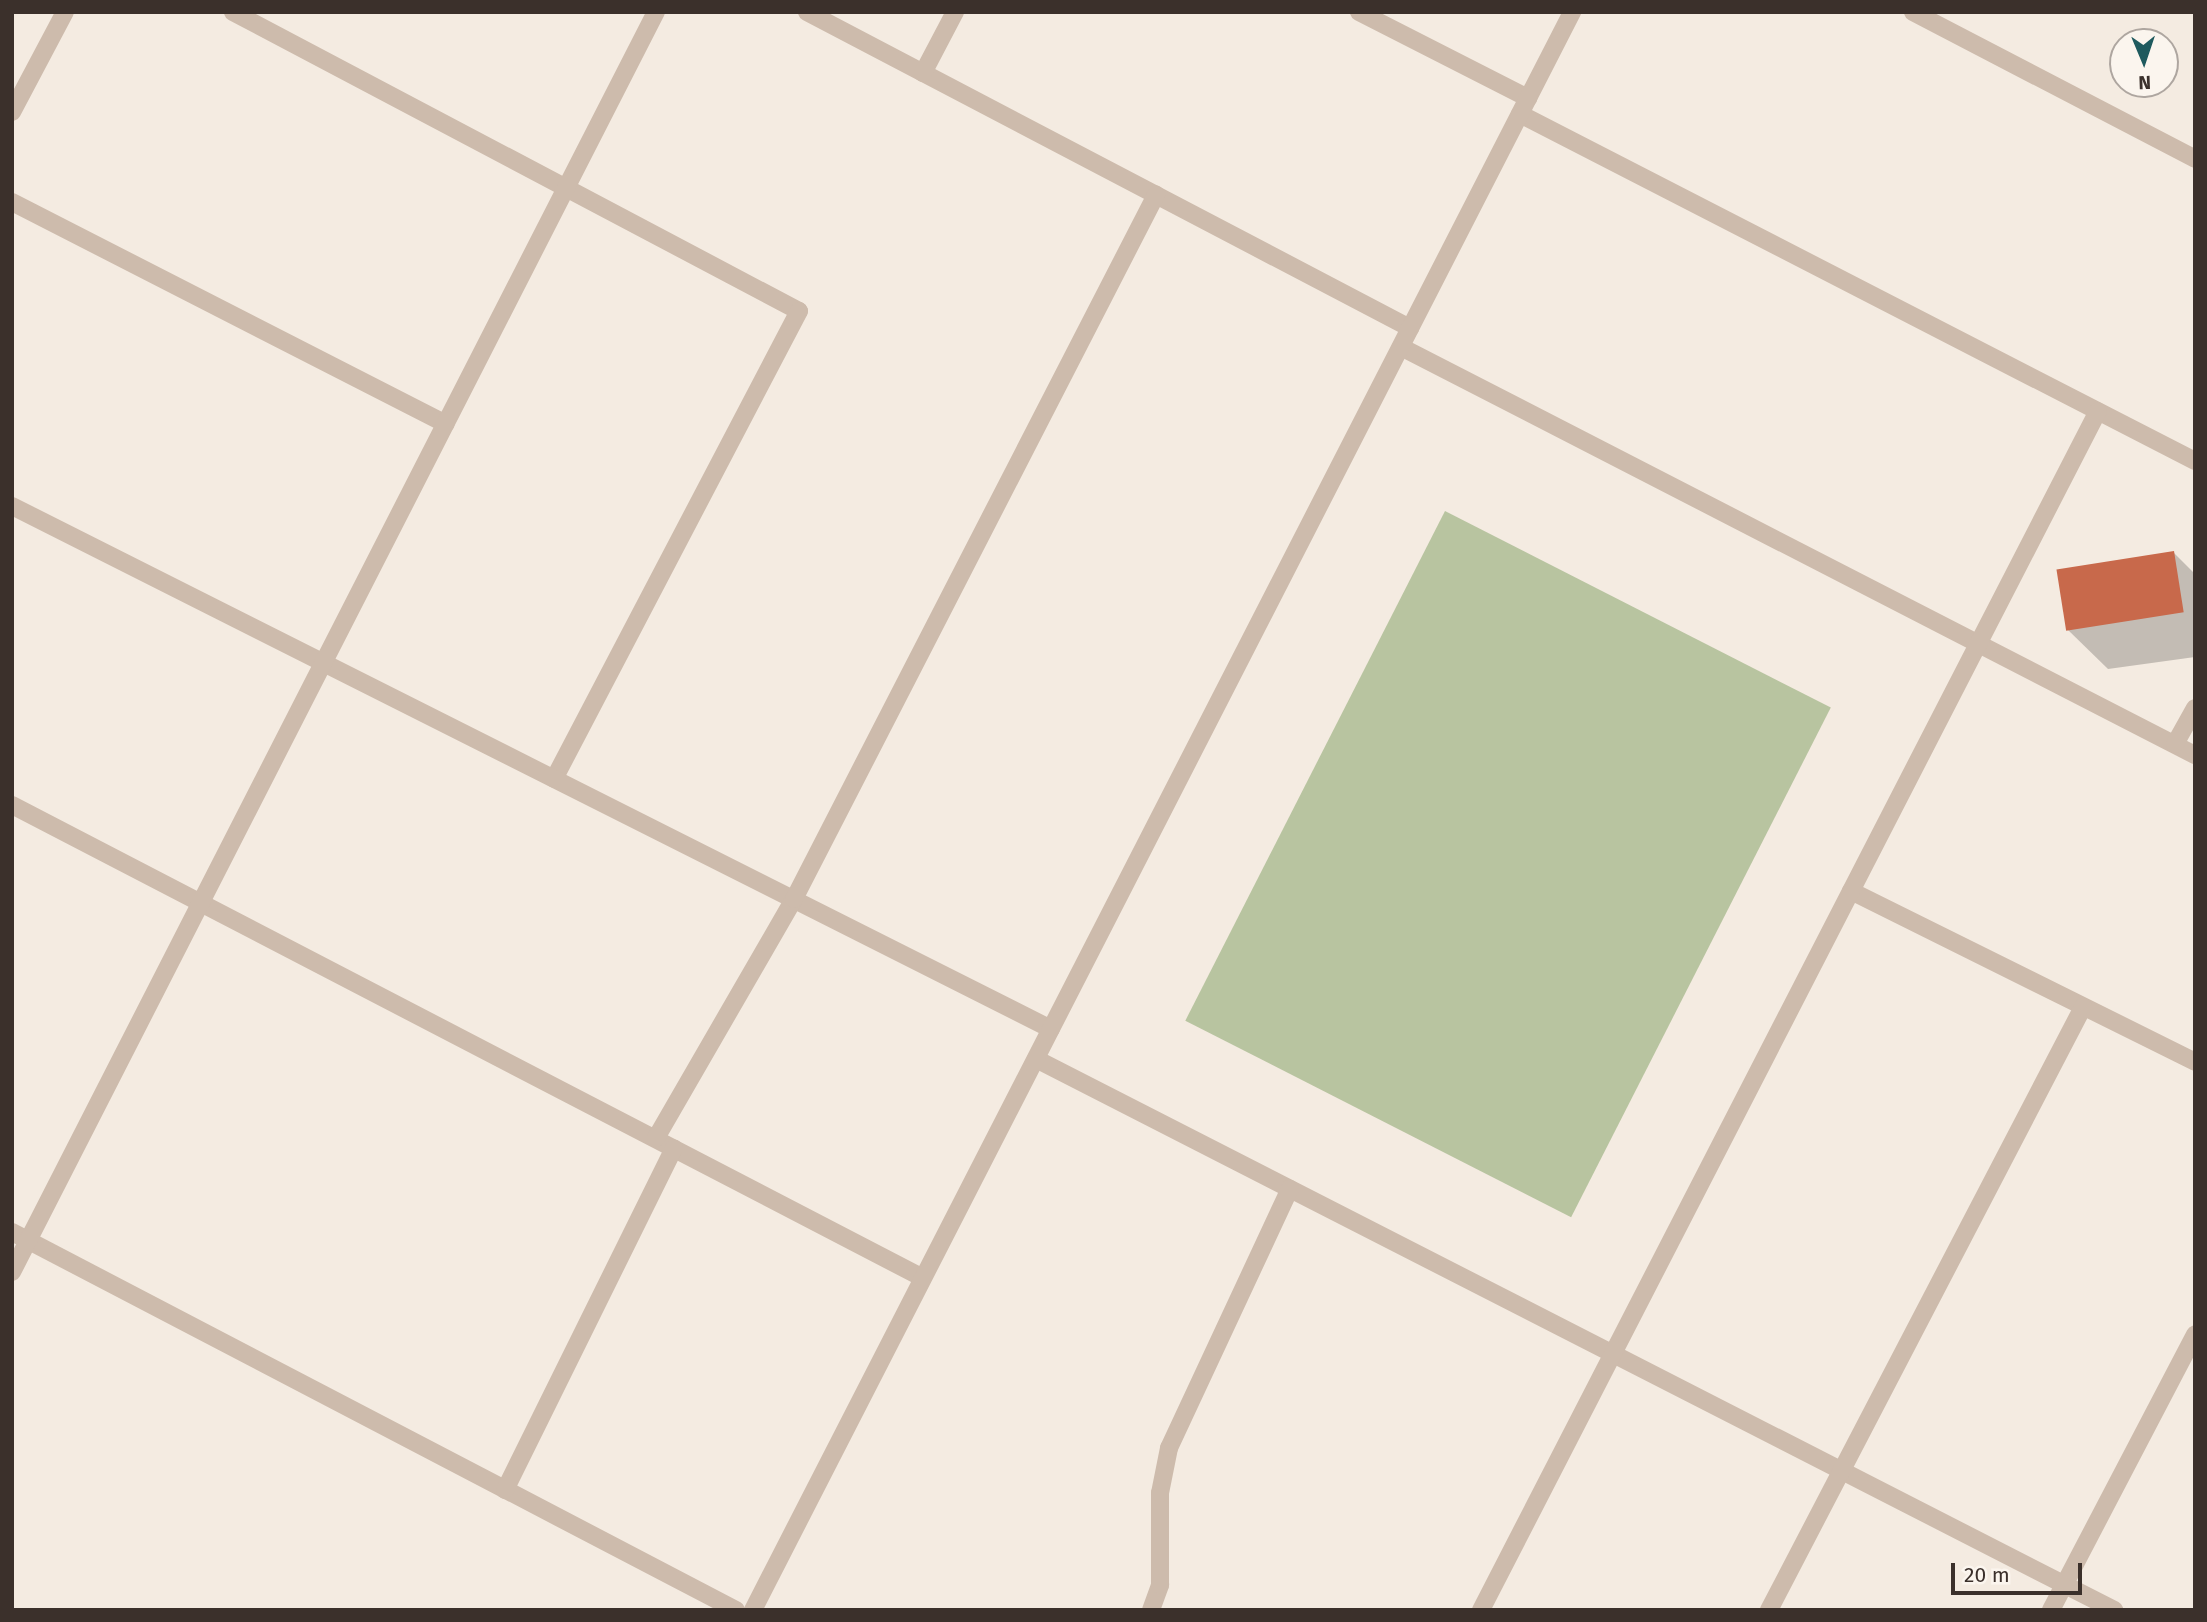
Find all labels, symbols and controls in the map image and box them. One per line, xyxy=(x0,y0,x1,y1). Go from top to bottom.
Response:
north arrow xyxy=(2109,28,2179,98)
text: N xyxy=(2138,71,2151,94)
scale bar xyxy=(1955,1548,2086,1592)
text: 20 m xyxy=(1964,1562,2010,1588)

